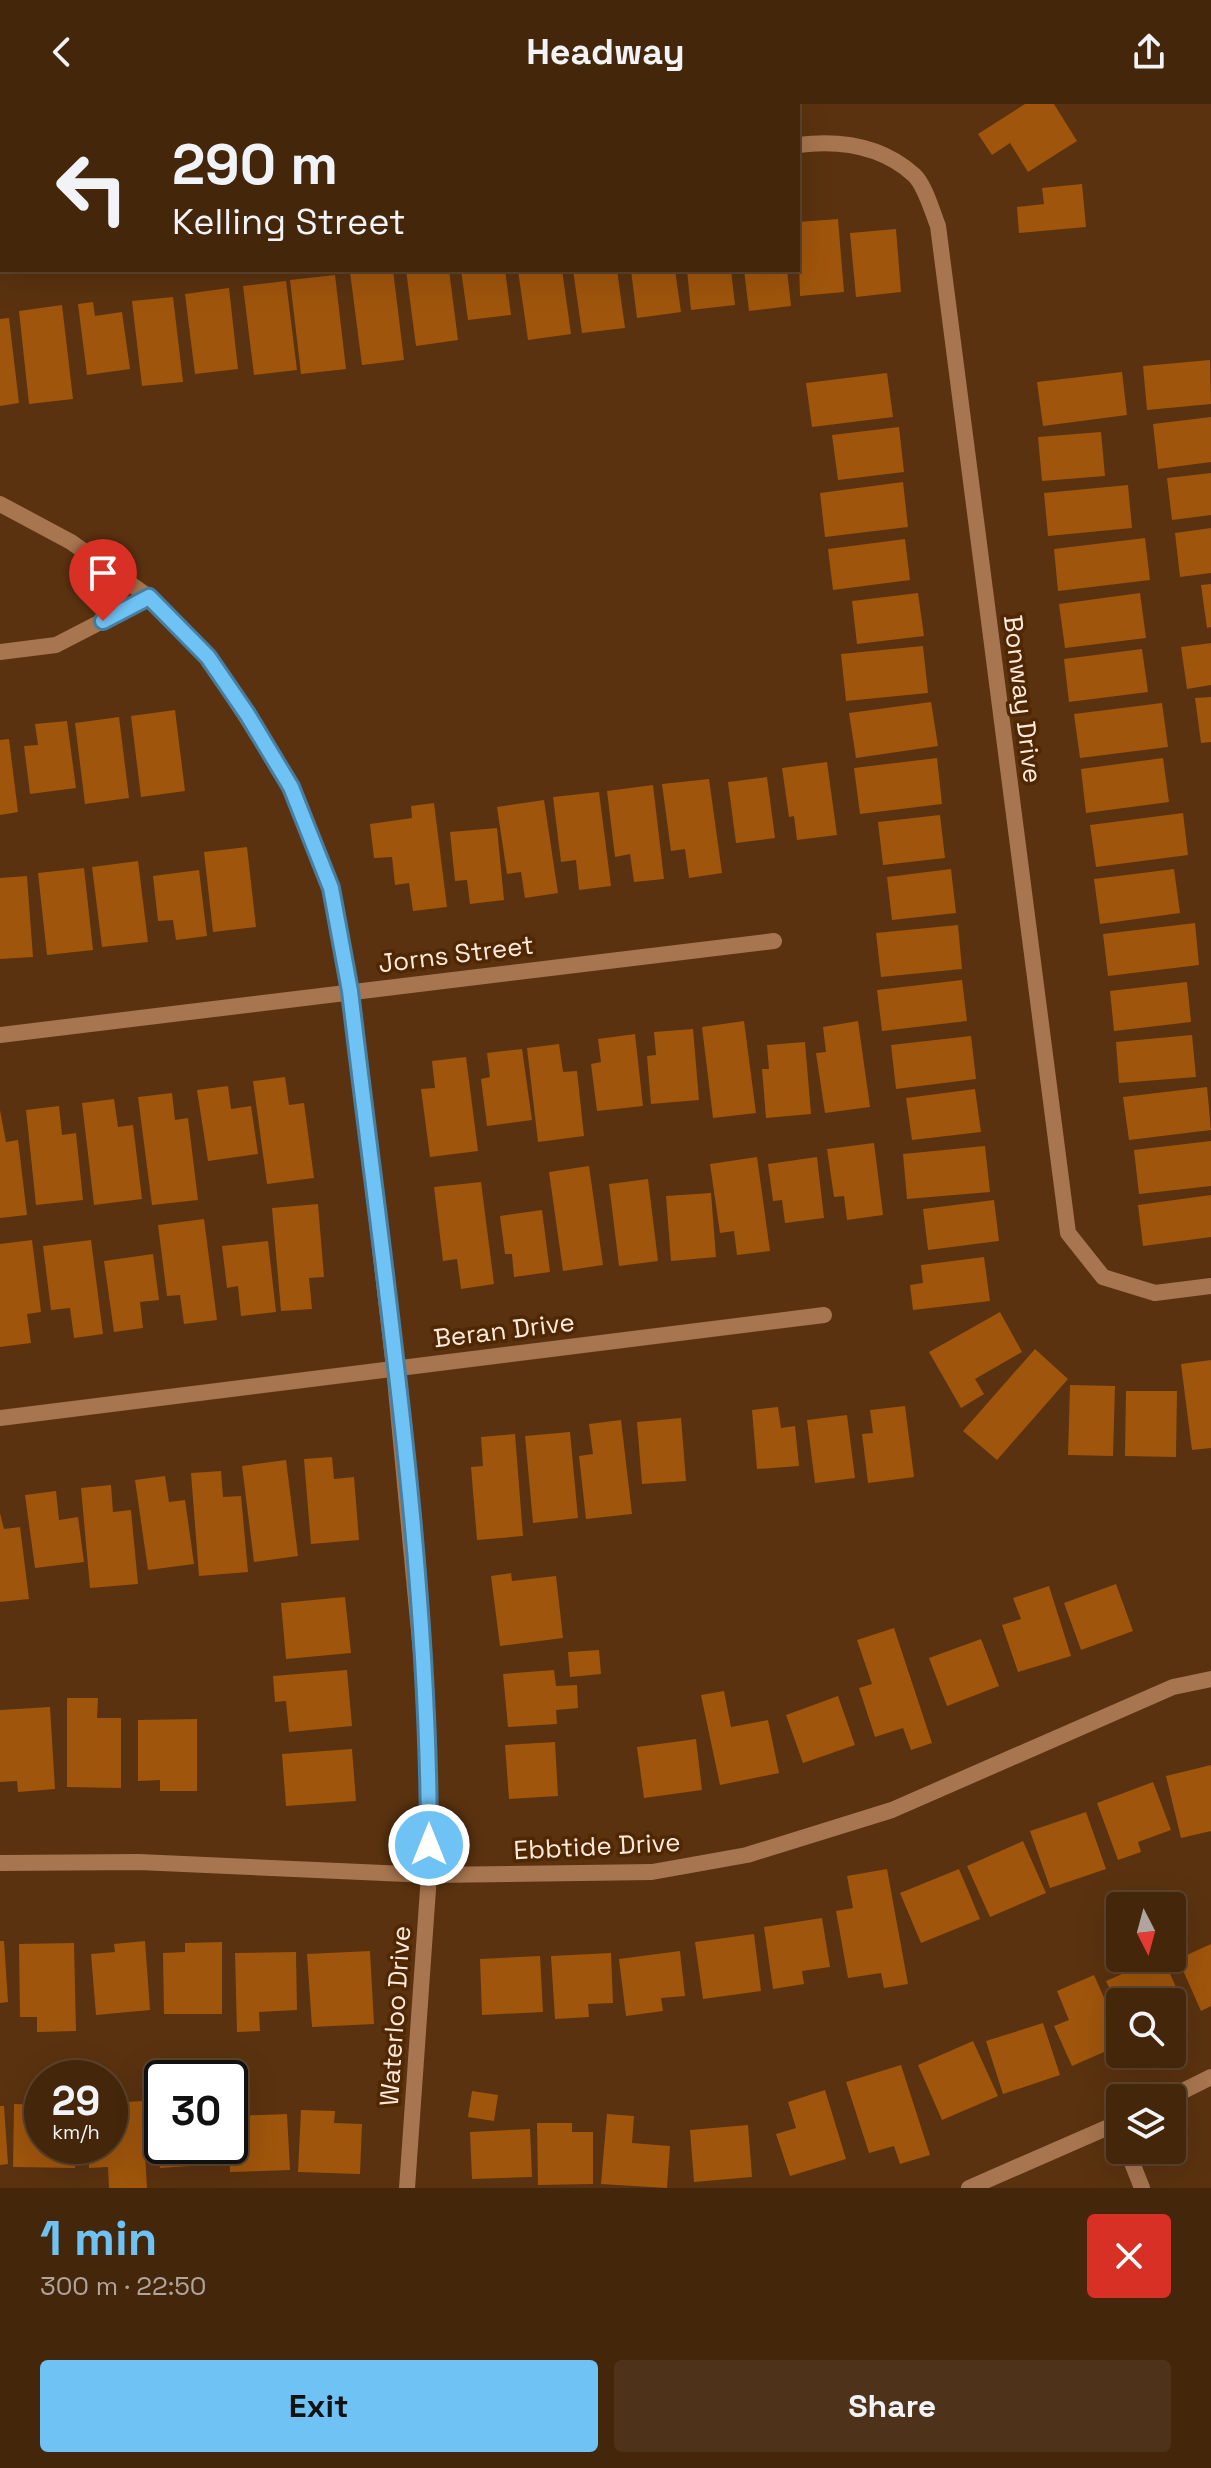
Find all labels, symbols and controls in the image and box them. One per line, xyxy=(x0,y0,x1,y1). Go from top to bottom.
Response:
text: Headway xyxy=(526,29,685,75)
icon: back xyxy=(40,30,84,74)
icon: share xyxy=(1127,30,1171,74)
text: 290 m xyxy=(172,129,338,200)
icon: left xyxy=(40,136,144,240)
text: Kelling Street xyxy=(172,199,405,245)
pin xyxy=(69,539,137,621)
icon: arrive xyxy=(81,551,125,595)
street label: Bonway Drive xyxy=(996,613,1050,785)
street label: Jorns Street xyxy=(376,928,536,980)
street label: Beran Drive xyxy=(432,1304,576,1356)
position arrow xyxy=(387,1803,471,1887)
street label: Ebbtide Drive xyxy=(513,1825,681,1867)
north arrow xyxy=(1106,1892,1186,1972)
map controls xyxy=(1106,1892,1186,2164)
street label: Waterloo Drive xyxy=(372,1925,418,2107)
button: search xyxy=(1106,1988,1186,2068)
speed limit sign: 30 xyxy=(144,2060,248,2164)
text: 29 xyxy=(52,2076,100,2127)
button: layers xyxy=(1106,2084,1186,2164)
text: km/h xyxy=(52,2119,100,2145)
text: 1 min xyxy=(40,2208,157,2269)
button: close xyxy=(1087,2214,1171,2298)
text: 300 m · 22:50 xyxy=(40,2269,206,2303)
button: Exit xyxy=(40,2360,598,2452)
button: Share xyxy=(614,2360,1171,2452)

